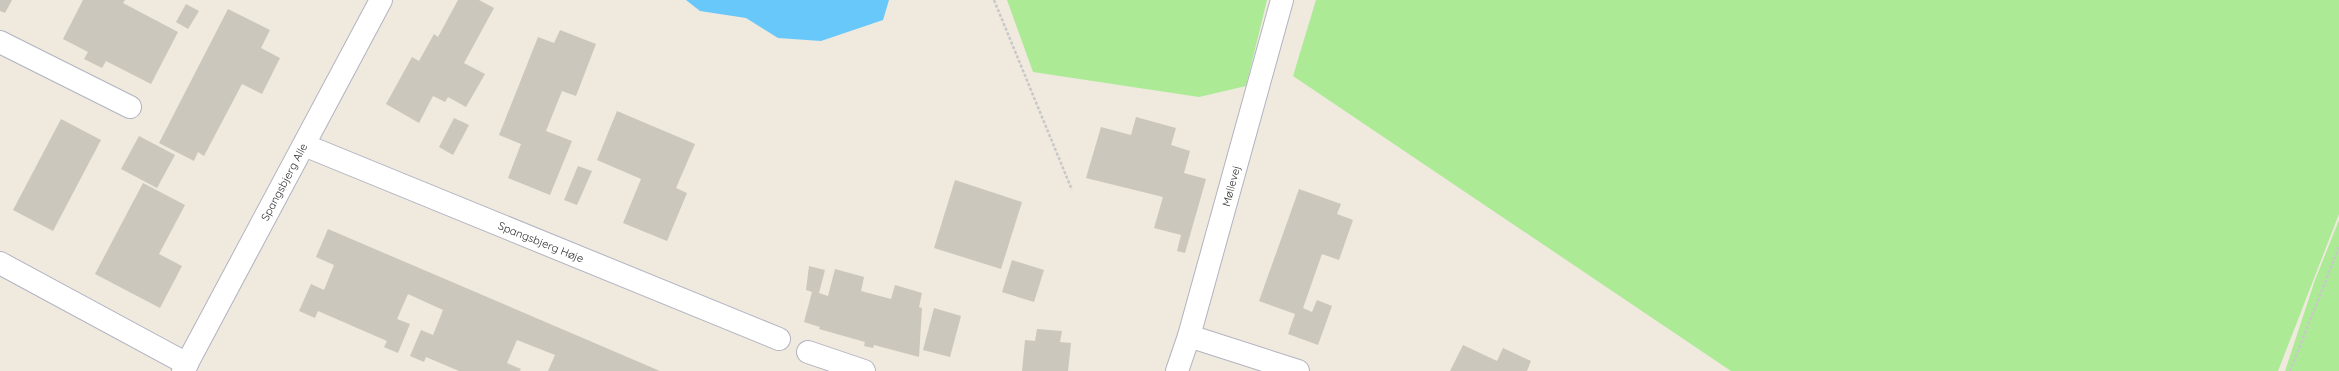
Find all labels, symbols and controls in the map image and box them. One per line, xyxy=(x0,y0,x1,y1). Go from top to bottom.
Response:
street label: Spangsbjerg Alle xyxy=(258,141,310,223)
street label: Møllevej xyxy=(1219,164,1243,208)
street label: Spangsbjerg Høje xyxy=(496,218,586,266)

